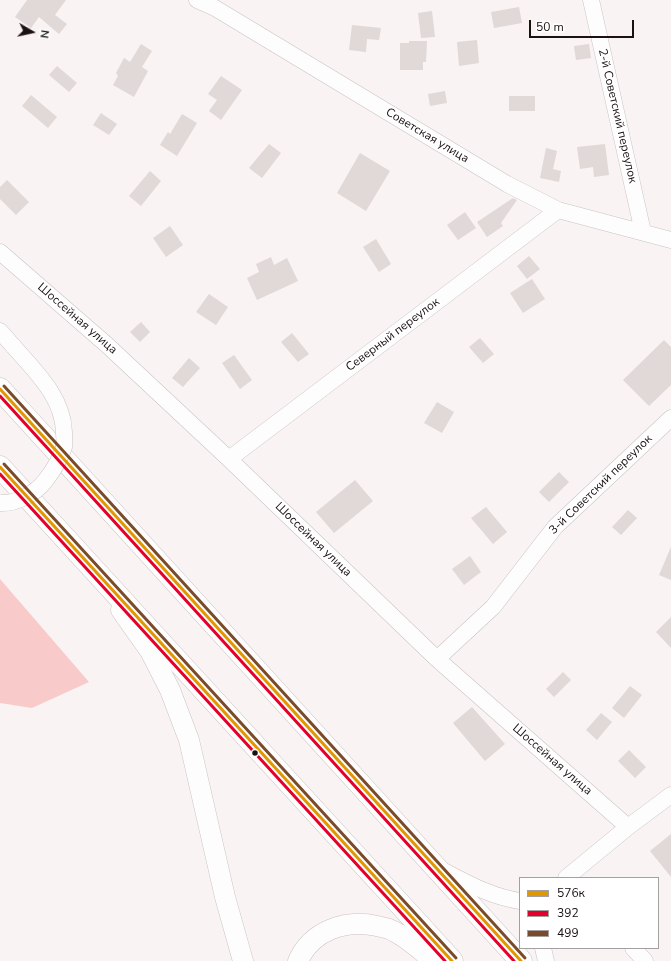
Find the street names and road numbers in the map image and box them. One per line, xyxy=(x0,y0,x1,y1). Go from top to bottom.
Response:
street label: 2-й Советский переулок xyxy=(595,47,639,185)
street label: Советская улица xyxy=(383,105,471,167)
street label: Шоссейная улица xyxy=(34,280,120,358)
street label: Северный переулок xyxy=(343,295,443,375)
street label: 3-й Советский переулок xyxy=(547,432,655,538)
street label: Шоссейная улица xyxy=(272,500,354,580)
street label: Шоссейная улица xyxy=(509,721,595,799)

